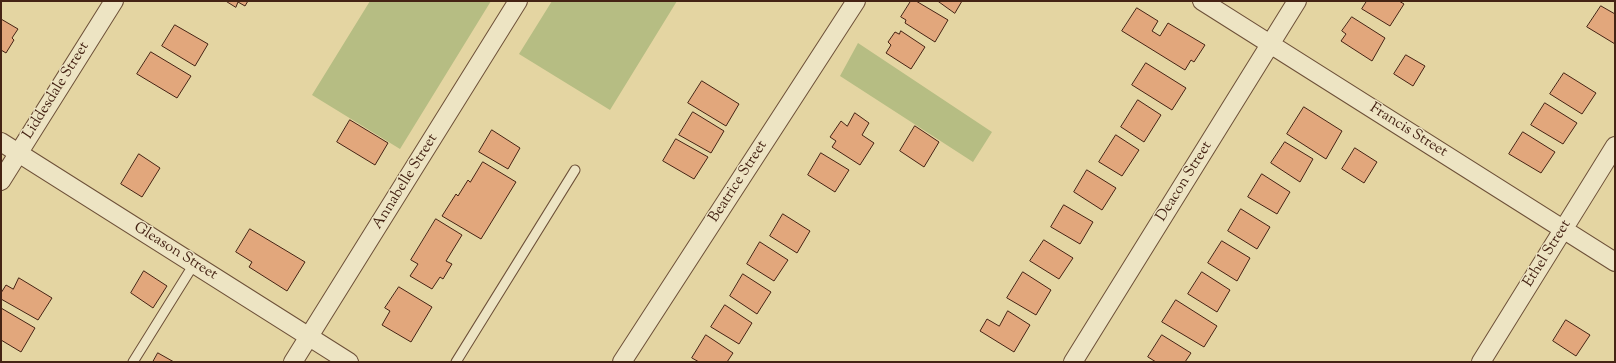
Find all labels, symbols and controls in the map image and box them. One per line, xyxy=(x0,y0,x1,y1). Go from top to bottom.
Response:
street label: Liddesdale Street xyxy=(20,39,94,143)
street label: Francis Street xyxy=(1366,100,1450,162)
street label: Annabelle Street xyxy=(370,131,442,233)
street label: Beatrice Street xyxy=(706,138,772,226)
street label: Deacon Street xyxy=(1153,138,1217,226)
street label: Ethel Street xyxy=(1520,217,1576,291)
street label: Gleason Street xyxy=(130,219,220,285)

